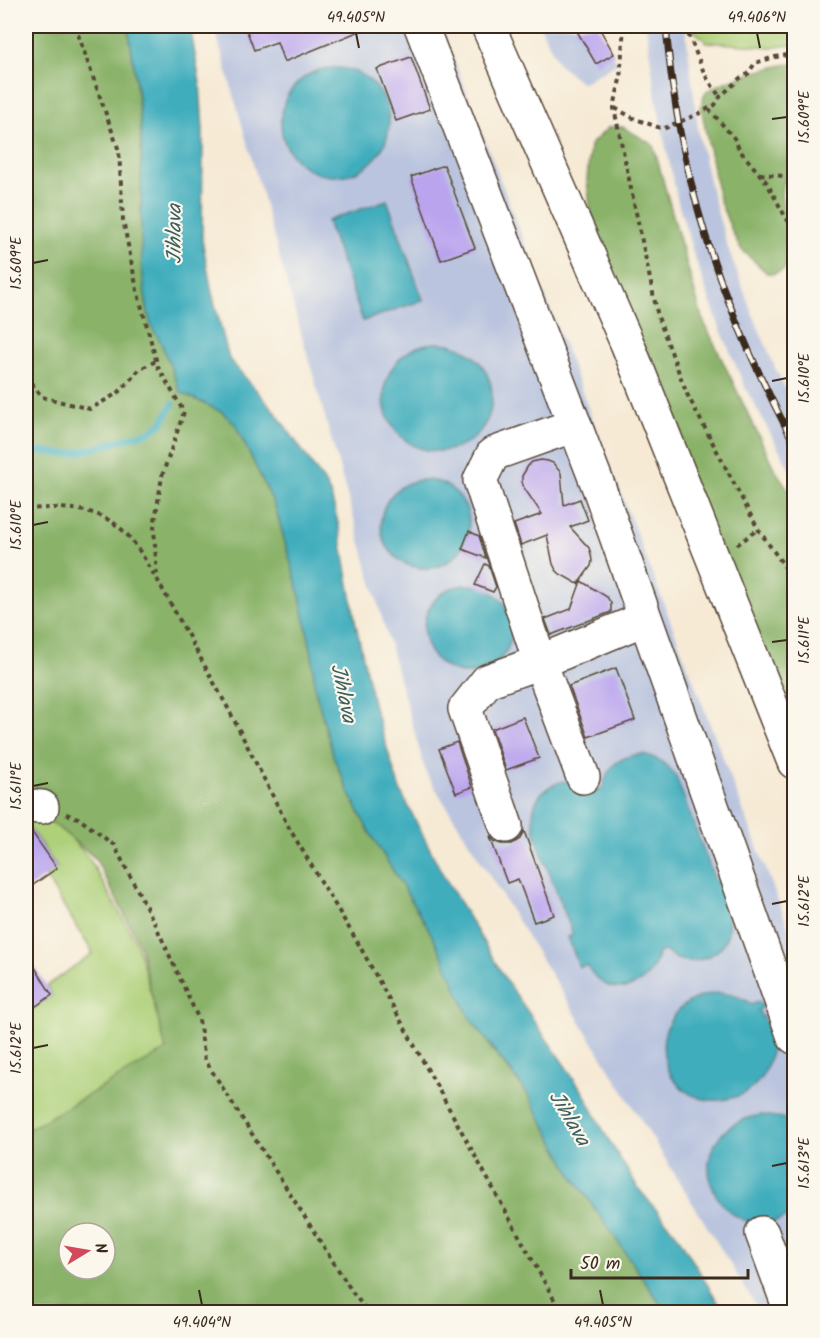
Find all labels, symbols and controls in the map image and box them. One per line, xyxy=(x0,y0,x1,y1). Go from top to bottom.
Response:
text: 49.405°N xyxy=(327,6,385,30)
text: 49.406°N xyxy=(728,6,786,30)
text: 15.609°E xyxy=(793,89,817,144)
water label: Jihlava xyxy=(159,203,192,264)
text: 15.609°E xyxy=(5,235,29,290)
text: 15.610°E xyxy=(793,351,817,403)
text: 15.610°E xyxy=(5,498,29,550)
text: 15.611°E xyxy=(793,615,817,664)
water label: Jihlava xyxy=(320,661,365,727)
text: 15.611°E xyxy=(5,761,29,810)
text: 15.612°E xyxy=(793,874,817,927)
text: 15.612°E xyxy=(5,1021,29,1074)
water label: Jihlava xyxy=(539,1085,599,1154)
text: 15.613°E xyxy=(793,1136,817,1189)
north arrow xyxy=(57,1221,117,1281)
text: N xyxy=(87,1241,113,1256)
scale bar xyxy=(571,1242,748,1280)
text: 50 m xyxy=(580,1250,620,1279)
text: 49.404°N xyxy=(173,1311,231,1335)
text: 49.405°N xyxy=(574,1311,632,1335)

